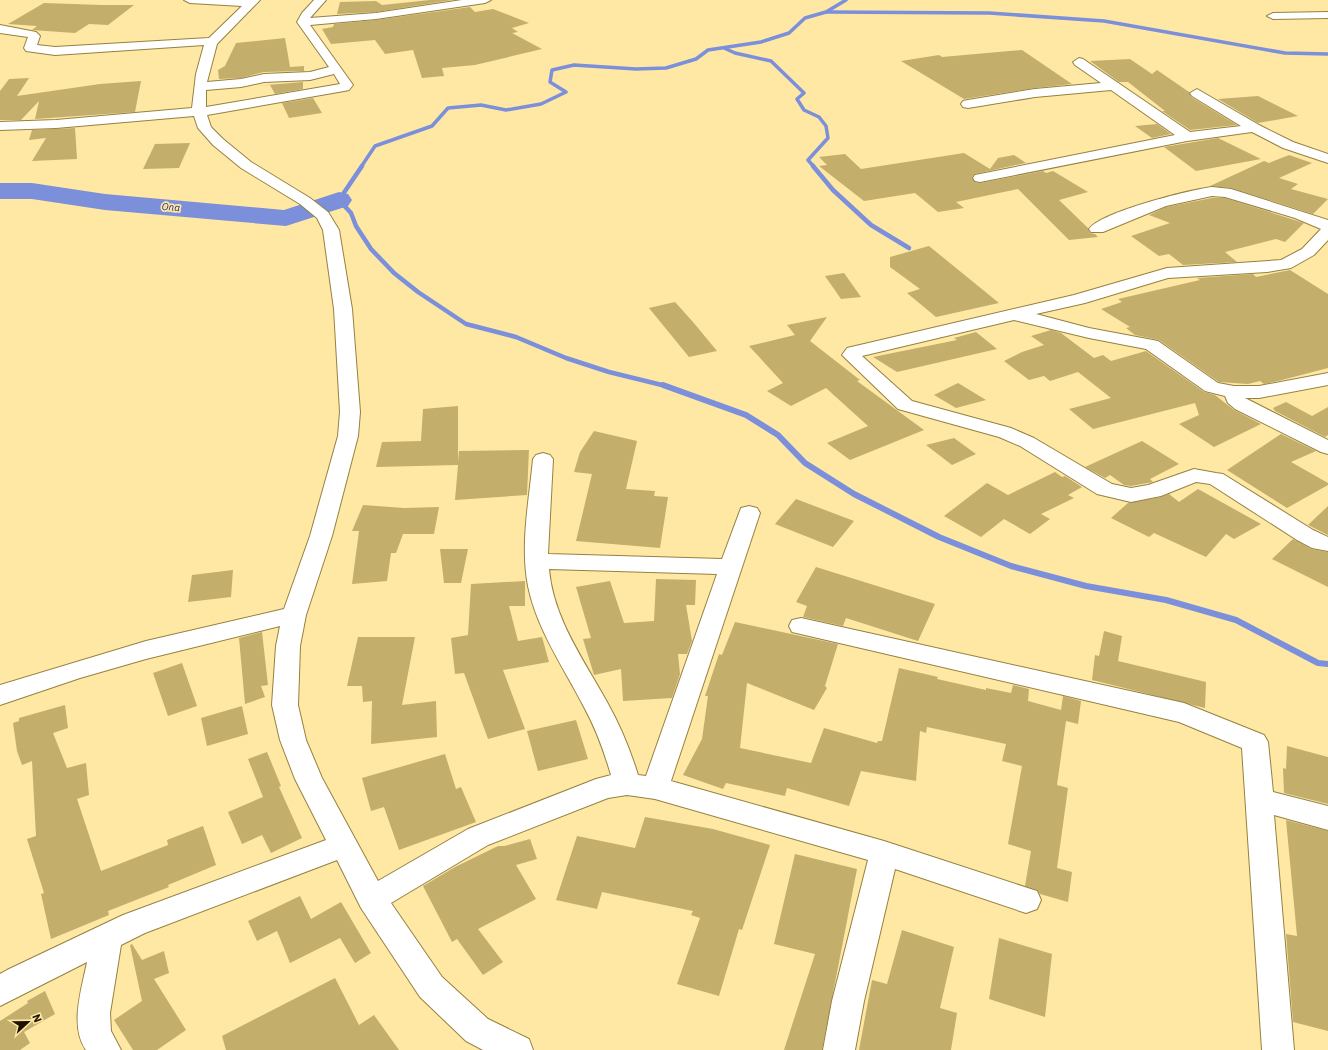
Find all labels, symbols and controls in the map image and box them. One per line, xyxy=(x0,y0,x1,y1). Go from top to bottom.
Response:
water label: Ona xyxy=(161,200,181,214)
north arrow xyxy=(8,1002,48,1042)
text: N xyxy=(29,1012,45,1025)

